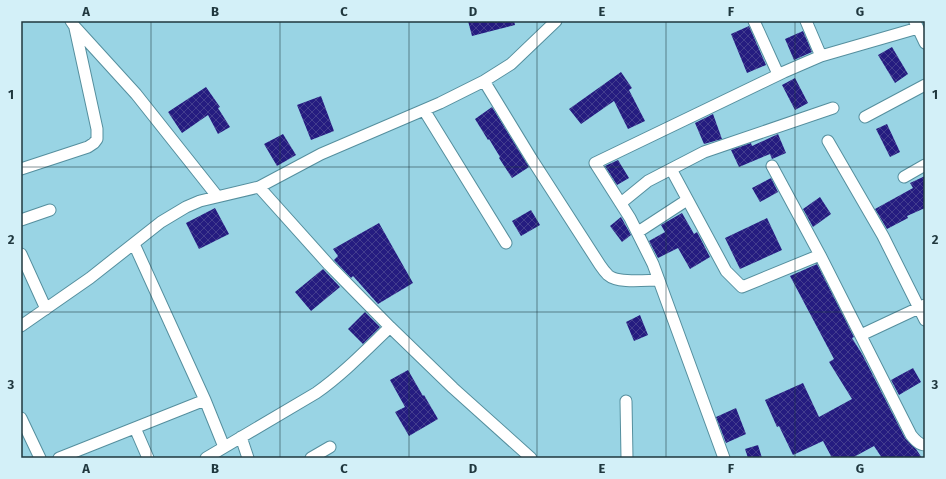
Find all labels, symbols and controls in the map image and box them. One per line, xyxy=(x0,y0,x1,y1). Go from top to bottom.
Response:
text: A xyxy=(81,4,90,19)
text: B xyxy=(211,4,219,19)
text: C xyxy=(340,4,348,19)
text: D xyxy=(469,4,478,19)
text: E xyxy=(599,4,606,19)
text: F xyxy=(728,4,735,19)
text: G xyxy=(856,4,864,19)
text: 1 xyxy=(8,87,14,102)
text: 1 xyxy=(932,87,938,102)
text: 2 xyxy=(8,232,15,247)
text: 2 xyxy=(932,232,939,247)
text: 3 xyxy=(7,377,15,392)
text: 3 xyxy=(931,377,939,392)
text: A xyxy=(81,461,90,476)
text: B xyxy=(211,461,219,476)
text: C xyxy=(340,461,348,476)
text: D xyxy=(469,461,478,476)
text: E xyxy=(599,461,606,476)
text: F xyxy=(728,461,735,476)
text: G xyxy=(856,461,864,476)

